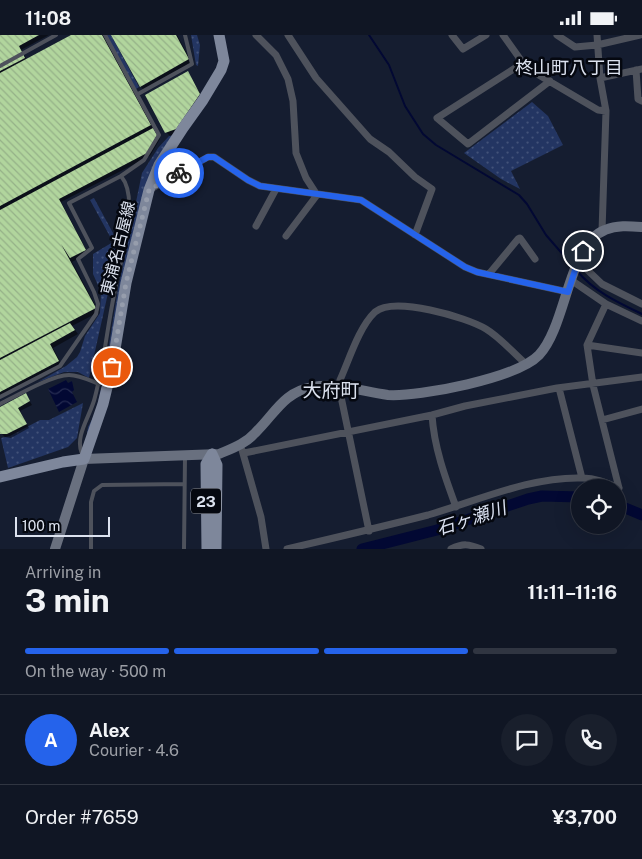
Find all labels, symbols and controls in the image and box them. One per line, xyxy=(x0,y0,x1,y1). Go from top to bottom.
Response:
text: 11:08 xyxy=(25,7,71,29)
district label: 柊山町八丁目 xyxy=(515,57,623,78)
courier xyxy=(154,148,204,198)
icon: bike xyxy=(165,159,193,187)
street label: 東浦名古屋線 xyxy=(97,199,139,297)
pin xyxy=(562,230,604,272)
icon: home xyxy=(569,237,597,265)
pin xyxy=(91,346,133,388)
icon: bag xyxy=(98,353,126,381)
district label: 大府町 xyxy=(302,379,360,401)
map controls xyxy=(571,479,626,534)
button: locate xyxy=(571,479,626,534)
road number: 23 xyxy=(191,489,221,513)
water label: 石ヶ瀬川 xyxy=(434,496,510,539)
scale bar xyxy=(15,514,110,537)
text: 100 m xyxy=(22,518,60,534)
text: Arriving in xyxy=(25,563,101,582)
text: 11:11–11:16 xyxy=(527,581,617,603)
text: 3 min xyxy=(25,582,110,619)
text: On the way · 500 m xyxy=(25,662,166,681)
button: chat xyxy=(501,714,553,766)
button: phone xyxy=(565,714,617,766)
text: Alex xyxy=(89,719,130,741)
text: A xyxy=(44,729,58,751)
text: Courier · 4.6 xyxy=(89,741,179,760)
text: Order #7659 xyxy=(25,806,139,828)
text: ¥3,700 xyxy=(552,806,617,828)

